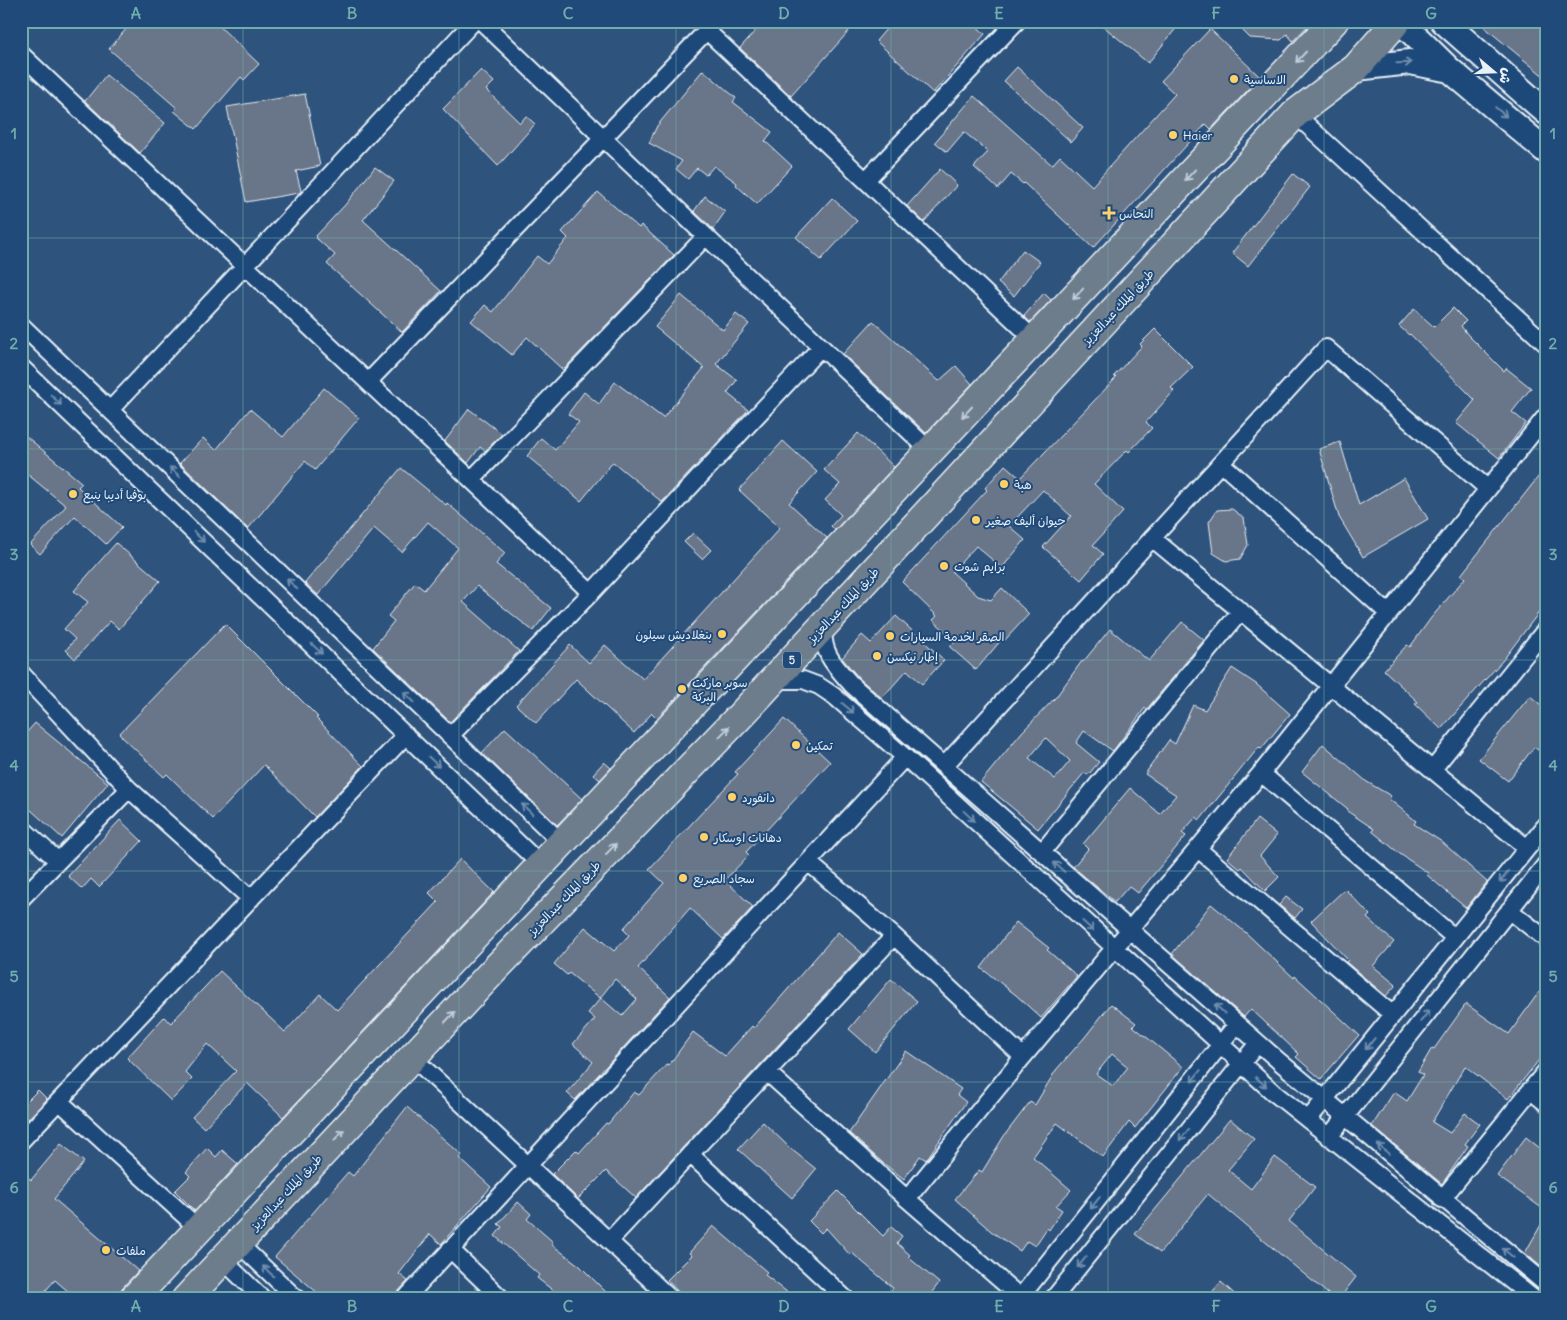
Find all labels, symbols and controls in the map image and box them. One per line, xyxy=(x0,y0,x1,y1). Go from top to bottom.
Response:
text: A xyxy=(131,3,141,23)
text: B xyxy=(347,3,358,23)
text: C xyxy=(563,3,574,23)
text: D xyxy=(778,3,790,23)
text: E xyxy=(994,3,1004,23)
text: F xyxy=(1211,3,1221,23)
text: G xyxy=(1425,3,1437,23)
north arrow xyxy=(1470,48,1520,98)
one-way arrow xyxy=(1295,50,1307,63)
one-way arrow xyxy=(1395,58,1411,67)
text: ش xyxy=(1495,66,1517,86)
place label: الاساسية xyxy=(1244,72,1286,87)
marker: الاساسية xyxy=(1228,73,1240,85)
one-way arrow xyxy=(1494,107,1507,118)
text: 1 xyxy=(11,123,17,143)
text: 1 xyxy=(1550,123,1556,143)
place label: Haier xyxy=(1183,128,1213,143)
marker: Haier xyxy=(1167,129,1179,141)
one-way arrow xyxy=(1184,169,1196,182)
place label: النحاس xyxy=(1119,206,1154,221)
marker: النحاس xyxy=(1103,207,1115,219)
street label: طريق الملك عبدالعزيز xyxy=(1078,266,1158,349)
one-way arrow xyxy=(1072,287,1084,300)
text: 2 xyxy=(10,333,19,353)
text: 2 xyxy=(1549,333,1558,353)
one-way arrow xyxy=(50,394,62,406)
one-way arrow xyxy=(961,406,973,418)
one-way arrow xyxy=(168,466,181,478)
place label: هبة xyxy=(1014,477,1032,493)
marker: هبة xyxy=(998,478,1010,490)
place label: بوفيا أديبا ينبع xyxy=(83,487,147,504)
marker: بوفيا أديبا ينبع xyxy=(67,488,79,500)
place label: حيوان أليف صغير xyxy=(985,513,1066,528)
marker: حيوان أليف صغير xyxy=(970,514,982,526)
one-way arrow xyxy=(193,531,205,543)
text: 3 xyxy=(9,544,19,564)
text: 3 xyxy=(1548,544,1558,564)
place label: برايم شوت xyxy=(954,559,1005,576)
marker: برايم شوت xyxy=(938,560,950,572)
street label: طريق الملك عبدالعزيز xyxy=(803,564,883,647)
one-way arrow xyxy=(286,578,298,590)
place label: بنغلاديش سيلون xyxy=(635,627,712,643)
marker: بنغلاديش سيلون xyxy=(716,628,728,640)
place label: الصقر لخدمة السيارات xyxy=(900,629,1005,644)
marker: الصقر لخدمة السيارات xyxy=(884,630,896,642)
one-way arrow xyxy=(310,643,323,655)
place label: إطار نيكسن xyxy=(887,649,938,665)
marker: إطار نيكسن xyxy=(871,650,883,662)
road number: 5 xyxy=(783,652,801,668)
place label: سوبر ماركت البركة xyxy=(692,675,748,705)
marker: سوبر ماركت البركة xyxy=(676,683,688,695)
one-way arrow xyxy=(403,691,416,703)
one-way arrow xyxy=(841,702,854,713)
one-way arrow xyxy=(718,726,730,739)
place label: تمكين xyxy=(806,738,833,753)
marker: تمكين xyxy=(790,739,802,751)
text: 4 xyxy=(9,755,19,775)
text: 4 xyxy=(1548,755,1558,775)
one-way arrow xyxy=(428,756,440,768)
place label: دانفورد xyxy=(742,790,775,806)
marker: دانفورد xyxy=(726,791,738,803)
one-way arrow xyxy=(520,803,533,815)
one-way arrow xyxy=(963,810,975,822)
place label: دهانات اوسكار xyxy=(713,830,782,846)
marker: دهانات اوسكار xyxy=(698,831,710,843)
one-way arrow xyxy=(605,843,617,855)
street label: طريق الملك عبدالعزيز xyxy=(524,858,604,940)
one-way arrow xyxy=(1052,861,1065,873)
one-way arrow xyxy=(1499,870,1510,883)
place label: سجاد الصريع xyxy=(693,871,755,888)
marker: سجاد الصريع xyxy=(677,872,689,884)
one-way arrow xyxy=(1082,920,1095,932)
text: 5 xyxy=(9,966,19,986)
text: 5 xyxy=(1548,966,1558,986)
one-way arrow xyxy=(1213,1003,1226,1015)
one-way arrow xyxy=(444,1010,456,1023)
one-way arrow xyxy=(1419,1010,1430,1023)
one-way arrow xyxy=(1364,1037,1375,1050)
one-way arrow xyxy=(1191,1069,1201,1083)
one-way arrow xyxy=(1254,1076,1267,1087)
one-way arrow xyxy=(1178,1128,1189,1141)
one-way arrow xyxy=(333,1129,345,1142)
one-way arrow xyxy=(1377,1144,1390,1155)
street label: طريق الملك عبدالعزيز xyxy=(246,1151,326,1234)
text: 6 xyxy=(9,1177,19,1197)
text: 6 xyxy=(1548,1177,1558,1197)
one-way arrow xyxy=(1089,1197,1100,1210)
place label: ملفات xyxy=(116,1243,146,1258)
marker: ملفات xyxy=(100,1244,112,1256)
one-way arrow xyxy=(1502,1247,1515,1258)
one-way arrow xyxy=(1077,1255,1088,1268)
one-way arrow xyxy=(261,1265,274,1277)
text: A xyxy=(131,1296,141,1316)
text: B xyxy=(347,1296,358,1316)
text: C xyxy=(563,1296,574,1316)
text: D xyxy=(778,1296,790,1316)
text: E xyxy=(994,1296,1004,1316)
text: F xyxy=(1211,1296,1221,1316)
text: G xyxy=(1425,1296,1437,1316)

